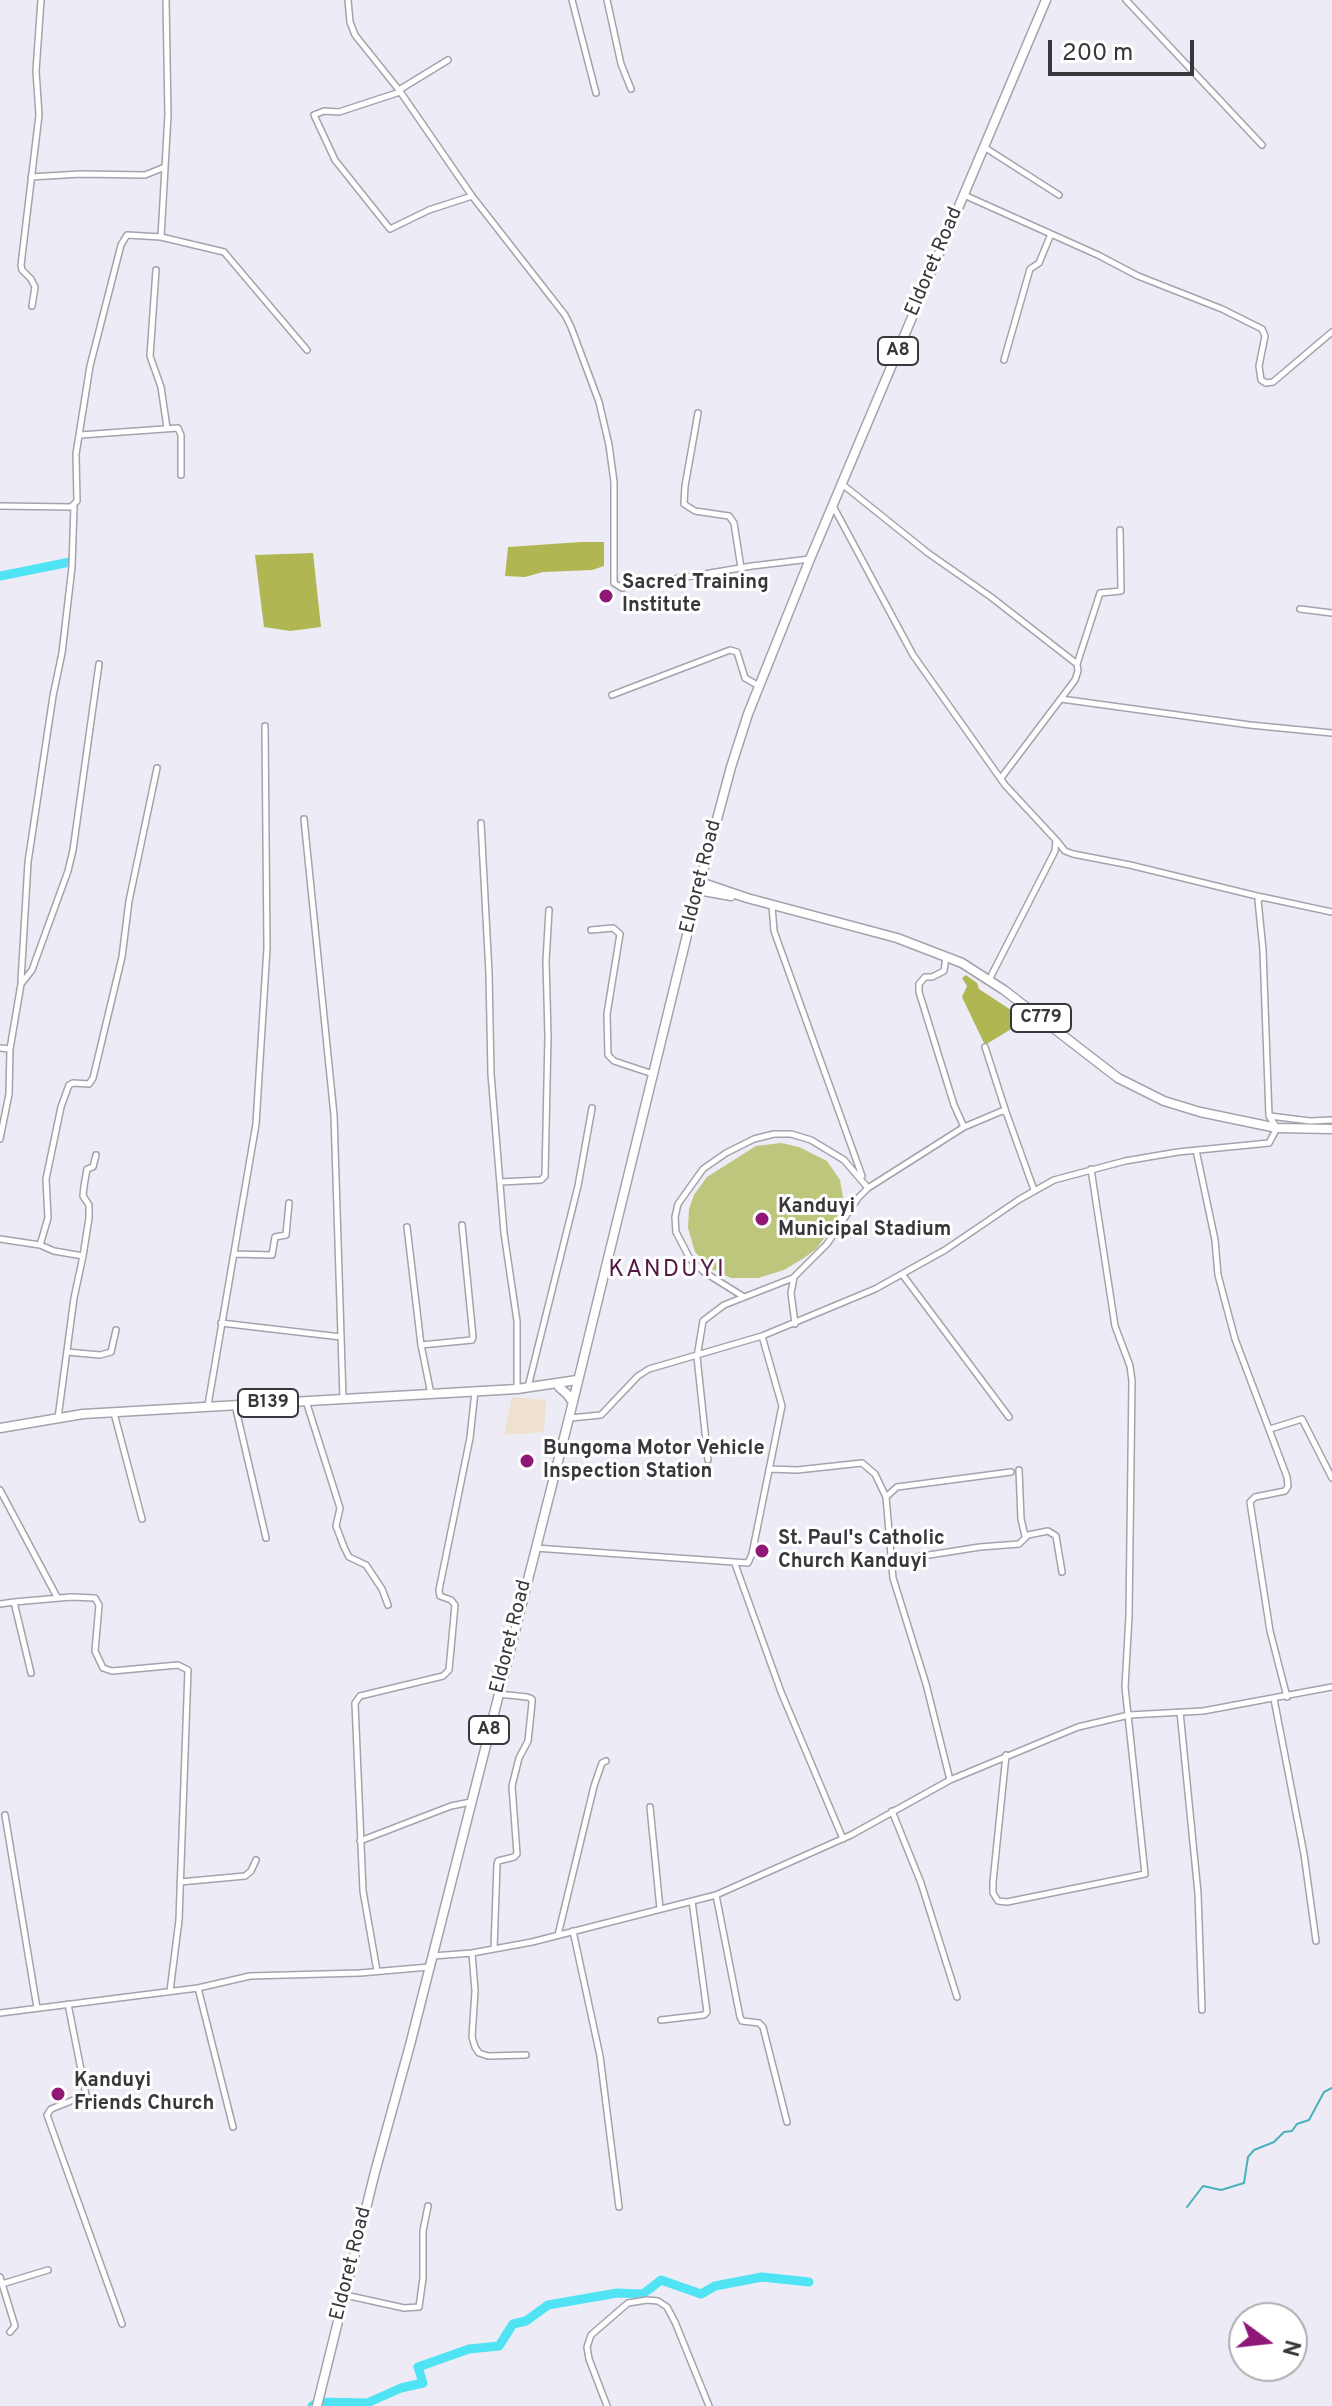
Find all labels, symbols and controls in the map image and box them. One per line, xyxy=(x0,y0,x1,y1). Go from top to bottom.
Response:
scale bar xyxy=(1052,24,1198,74)
text: 200 m xyxy=(1062,39,1133,69)
street label: Eldoret Road xyxy=(901,204,969,320)
road number: A8 xyxy=(878,337,918,365)
place label: Sacred Training Institute xyxy=(622,572,769,619)
marker: Sacred Training Institute xyxy=(597,587,615,605)
street label: Eldoret Road xyxy=(676,818,728,936)
road number: C779 xyxy=(1011,1004,1071,1032)
place label: Kanduyi Municipal Stadium xyxy=(778,1196,951,1243)
marker: Kanduyi Municipal Stadium xyxy=(753,1210,771,1228)
district label: KANDUYI xyxy=(608,1257,726,1285)
road number: B139 xyxy=(238,1389,298,1417)
place label: Bungoma Motor Vehicle Inspection Station xyxy=(543,1438,765,1485)
marker: Bungoma Motor Vehicle Inspection Station xyxy=(518,1452,536,1470)
place label: St. Paul's Catholic Church Kanduyi xyxy=(778,1528,945,1575)
marker: St. Paul's Catholic Church Kanduyi xyxy=(753,1542,771,1560)
street label: Eldoret Road xyxy=(486,1578,538,1696)
road number: A8 xyxy=(469,1716,509,1744)
place label: Kanduyi Friends Church xyxy=(74,2070,214,2117)
marker: Kanduyi Friends Church xyxy=(49,2085,67,2103)
street label: Eldoret Road xyxy=(326,2205,378,2323)
north arrow xyxy=(1228,2302,1308,2382)
text: N xyxy=(1275,2337,1305,2359)

